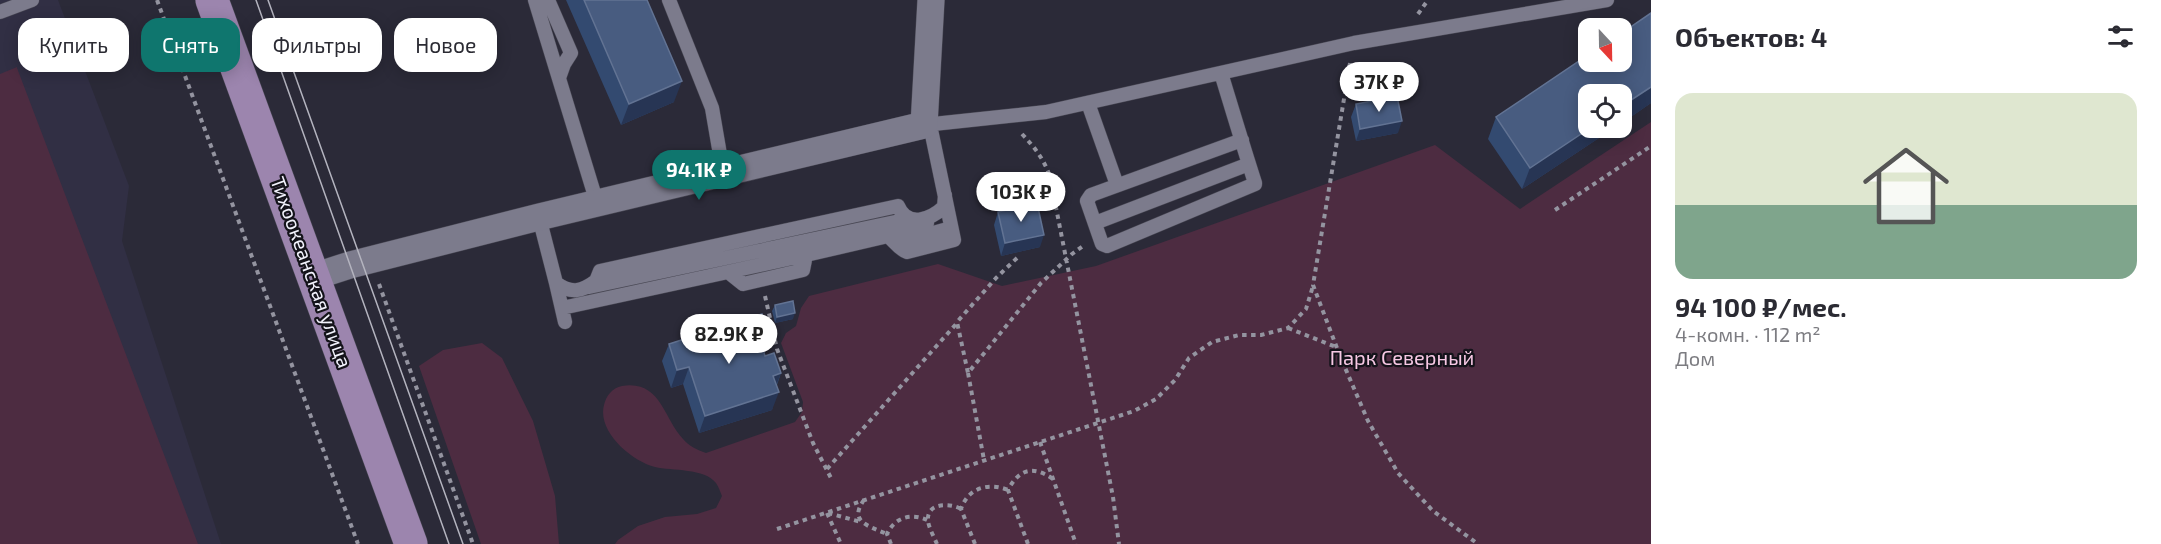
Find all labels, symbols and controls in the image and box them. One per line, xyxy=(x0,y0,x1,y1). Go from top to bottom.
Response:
chip: Купить xyxy=(18,18,129,72)
chip: Снять xyxy=(141,18,240,72)
chip: Фильтры xyxy=(252,18,382,72)
chip: Новое xyxy=(394,18,497,72)
north arrow xyxy=(1578,18,1632,72)
map controls xyxy=(1578,18,1632,138)
icon: filters xyxy=(2104,20,2137,53)
text: Объектов: 4 xyxy=(1675,21,1827,52)
pin: 37K ₽ xyxy=(1337,62,1421,113)
text: 37K ₽ xyxy=(1354,69,1404,93)
button: locate xyxy=(1578,84,1632,138)
icon: home xyxy=(1852,132,1960,240)
pin: 94.1K ₽ xyxy=(644,150,754,201)
text: 94.1K ₽ xyxy=(666,157,732,181)
pin: 103K ₽ xyxy=(972,172,1070,223)
street label: Тихоокеанская улица xyxy=(265,173,358,371)
text: 103K ₽ xyxy=(990,179,1052,203)
text: 94 100 ₽/мес. xyxy=(1675,291,1847,322)
pin: 82.9K ₽ xyxy=(674,314,784,365)
text: 82.9K ₽ xyxy=(694,321,764,345)
text: 4-комн. · 112 m² xyxy=(1675,322,1821,346)
park label: Парк Северный xyxy=(1330,345,1474,369)
text: Дом xyxy=(1675,346,1715,370)

